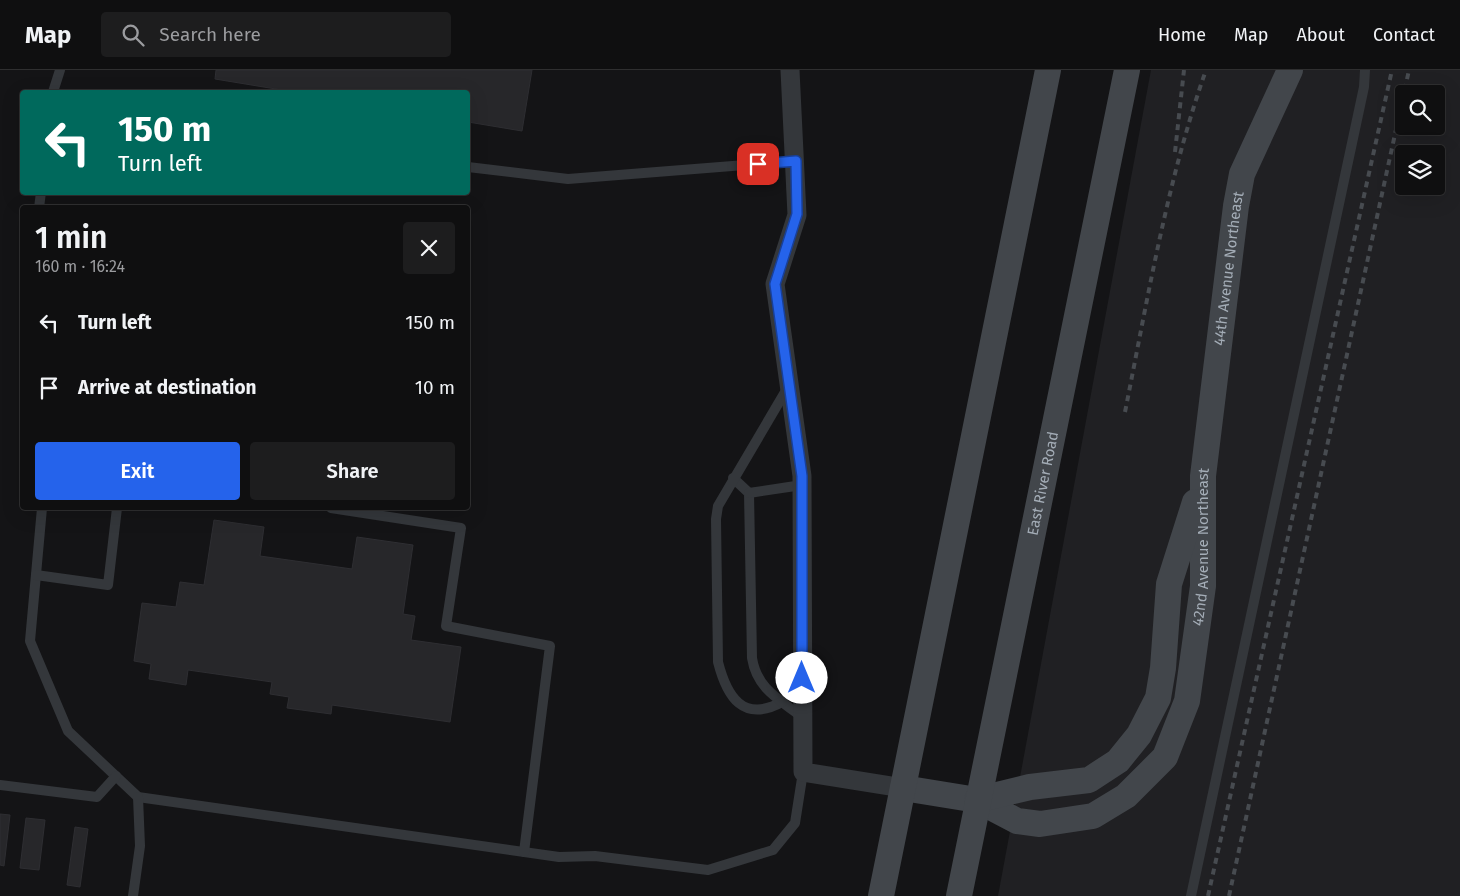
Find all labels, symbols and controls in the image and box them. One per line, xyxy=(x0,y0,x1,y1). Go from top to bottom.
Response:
search box xyxy=(101,12,451,57)
text: Map xyxy=(25,21,71,49)
icon: search xyxy=(119,21,147,49)
text: Search here xyxy=(159,23,261,46)
text: Home xyxy=(1158,24,1206,46)
text: Map xyxy=(1234,24,1268,46)
text: About xyxy=(1296,24,1345,46)
text: Contact xyxy=(1373,24,1435,46)
map controls xyxy=(1395,85,1445,195)
button: search xyxy=(1395,85,1445,135)
text: 150 m xyxy=(118,108,211,150)
icon: left xyxy=(35,110,100,175)
pin xyxy=(737,143,779,185)
button: layers xyxy=(1395,145,1445,195)
text: Turn left xyxy=(118,150,202,177)
icon: arrive xyxy=(744,150,772,178)
street label: 44th Avenue Northeast xyxy=(1210,189,1248,347)
text: 1 min xyxy=(35,220,107,256)
button: close xyxy=(403,222,455,274)
text: 160 m · 16:24 xyxy=(35,257,125,276)
icon: left xyxy=(35,309,63,337)
text: Turn left xyxy=(78,311,152,334)
text: 150 m xyxy=(405,311,455,334)
icon: arrive xyxy=(35,374,63,402)
text: Arrive at destination xyxy=(78,376,257,399)
text: 10 m xyxy=(415,376,455,399)
street label: East River Road xyxy=(1024,430,1062,537)
button: Exit xyxy=(35,442,240,500)
button: Share xyxy=(250,442,455,500)
street label: 42nd Avenue Northeast xyxy=(1189,466,1213,627)
position arrow xyxy=(775,651,827,703)

